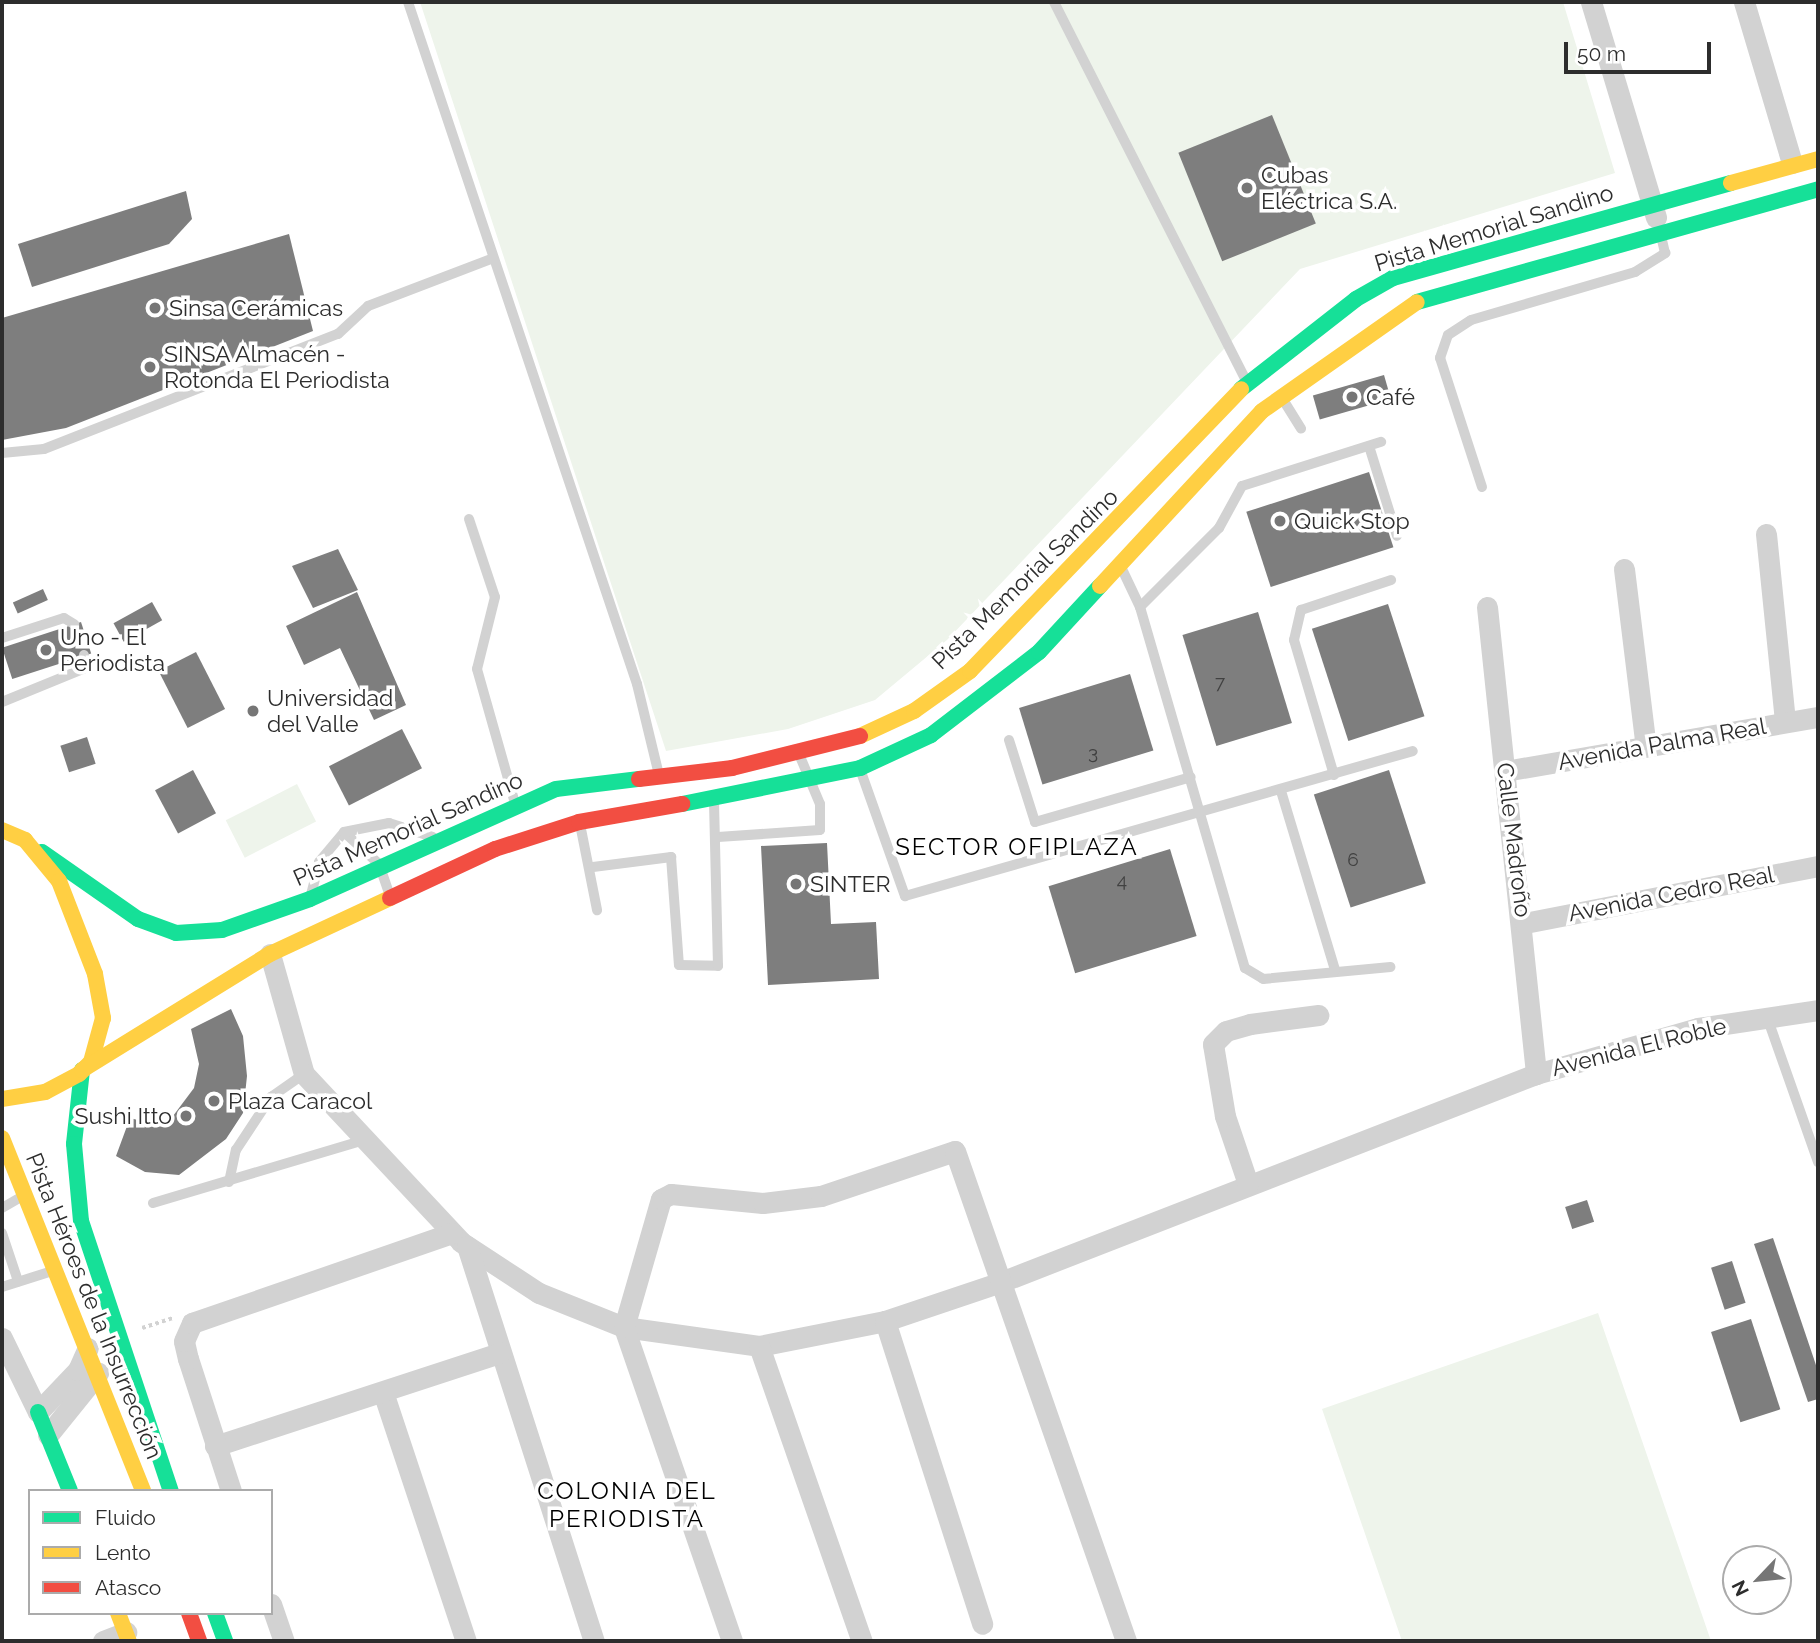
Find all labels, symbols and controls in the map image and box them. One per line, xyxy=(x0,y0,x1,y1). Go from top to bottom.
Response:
scale bar xyxy=(1568,28,1715,72)
text: 50 m xyxy=(1577,41,1626,66)
place label: Cubas Eléctrica S.A. xyxy=(1261,161,1397,215)
street label: Pista Memorial Sandino xyxy=(1371,178,1617,278)
marker: Cubas Eléctrica S.A. xyxy=(1239,180,1255,196)
place label: Sinsa Cerámicas xyxy=(169,294,343,322)
marker: Sinsa Cerámicas xyxy=(147,300,163,316)
place label: SINSA Almacén - Rotonda El Periodista xyxy=(164,340,391,394)
marker: SINSA Almacén - Rotonda El Periodista xyxy=(142,359,158,375)
place label: Café xyxy=(1366,383,1415,411)
marker: Café xyxy=(1344,389,1360,405)
street label: Pista Memorial Sandino xyxy=(926,483,1124,675)
place label: Quick Stop xyxy=(1294,507,1410,535)
marker: Quick Stop xyxy=(1272,513,1288,529)
place label: Uno - El Periodista xyxy=(60,623,165,677)
marker: Uno - El Periodista xyxy=(38,642,54,658)
house number: 7 xyxy=(1215,672,1225,694)
place label: Universidad del Valle xyxy=(267,684,393,738)
marker: Universidad del Valle xyxy=(245,703,261,719)
street label: Avenida Palma Real xyxy=(1556,712,1768,776)
house number: 3 xyxy=(1088,742,1098,764)
street label: Calle Madroño xyxy=(1491,761,1537,919)
street label: Pista Memorial Sandino xyxy=(289,766,527,892)
district label: SECTOR OFIPLAZA xyxy=(897,833,1137,861)
house number: 6 xyxy=(1347,849,1359,871)
street label: Avenida Cedro Real xyxy=(1566,861,1776,927)
place label: SINTER xyxy=(810,870,890,898)
house number: 4 xyxy=(1117,870,1127,892)
marker: SINTER xyxy=(788,876,804,892)
street label: Avenida El Roble xyxy=(1548,1012,1730,1082)
place label: Plaza Caracol xyxy=(228,1087,372,1115)
marker: Plaza Caracol xyxy=(206,1093,222,1109)
place label: Sushi Itto xyxy=(74,1102,172,1130)
marker: Sushi Itto xyxy=(178,1108,194,1124)
street label: Pista Héroes de la Insurrección xyxy=(20,1149,168,1463)
district label: COLONIA DEL PERIODISTA xyxy=(538,1477,716,1533)
legend xyxy=(28,1489,273,1615)
text: Fluido xyxy=(95,1505,156,1530)
text: Lento xyxy=(95,1540,151,1565)
north arrow xyxy=(1722,1545,1792,1615)
text: Atasco xyxy=(95,1575,161,1600)
text: N xyxy=(1727,1577,1753,1600)

